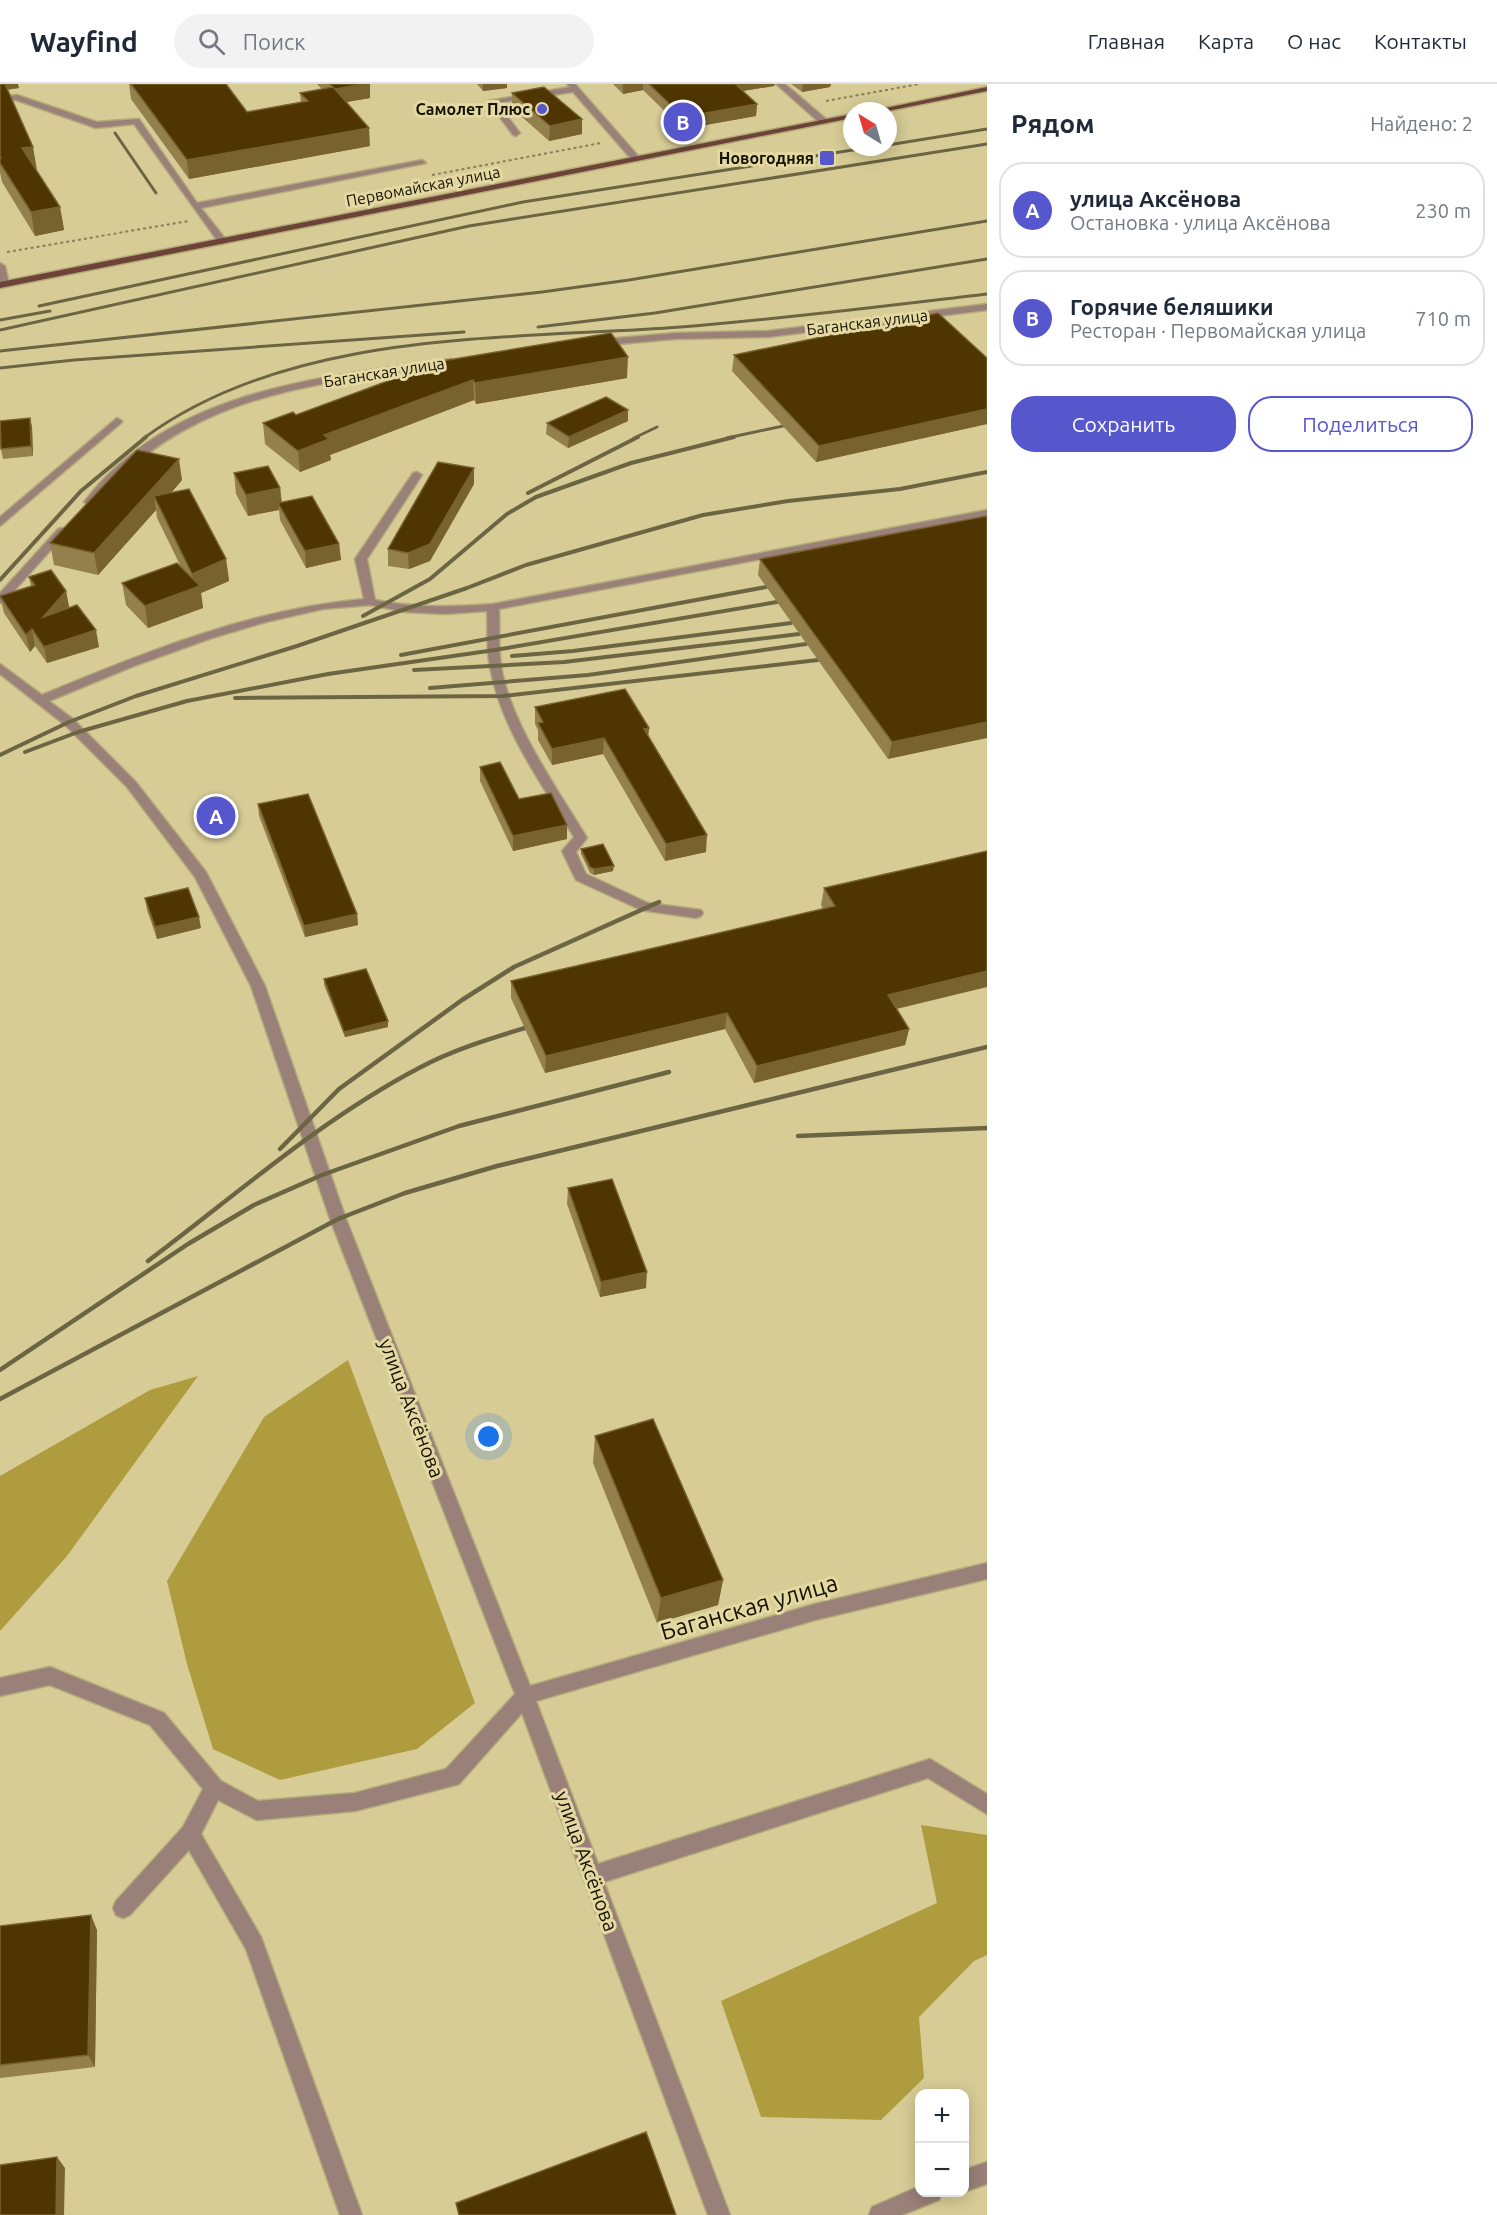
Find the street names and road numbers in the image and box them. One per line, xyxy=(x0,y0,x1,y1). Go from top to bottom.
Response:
street label: Первомайская улица xyxy=(344,162,502,210)
street label: Баганская улица xyxy=(805,306,929,338)
street label: Баганская улица xyxy=(322,354,446,390)
street label: улица Аксёнова xyxy=(375,1335,449,1481)
street label: Баганская улица xyxy=(657,1569,841,1645)
street label: улица Аксёнова xyxy=(551,1788,623,1934)

